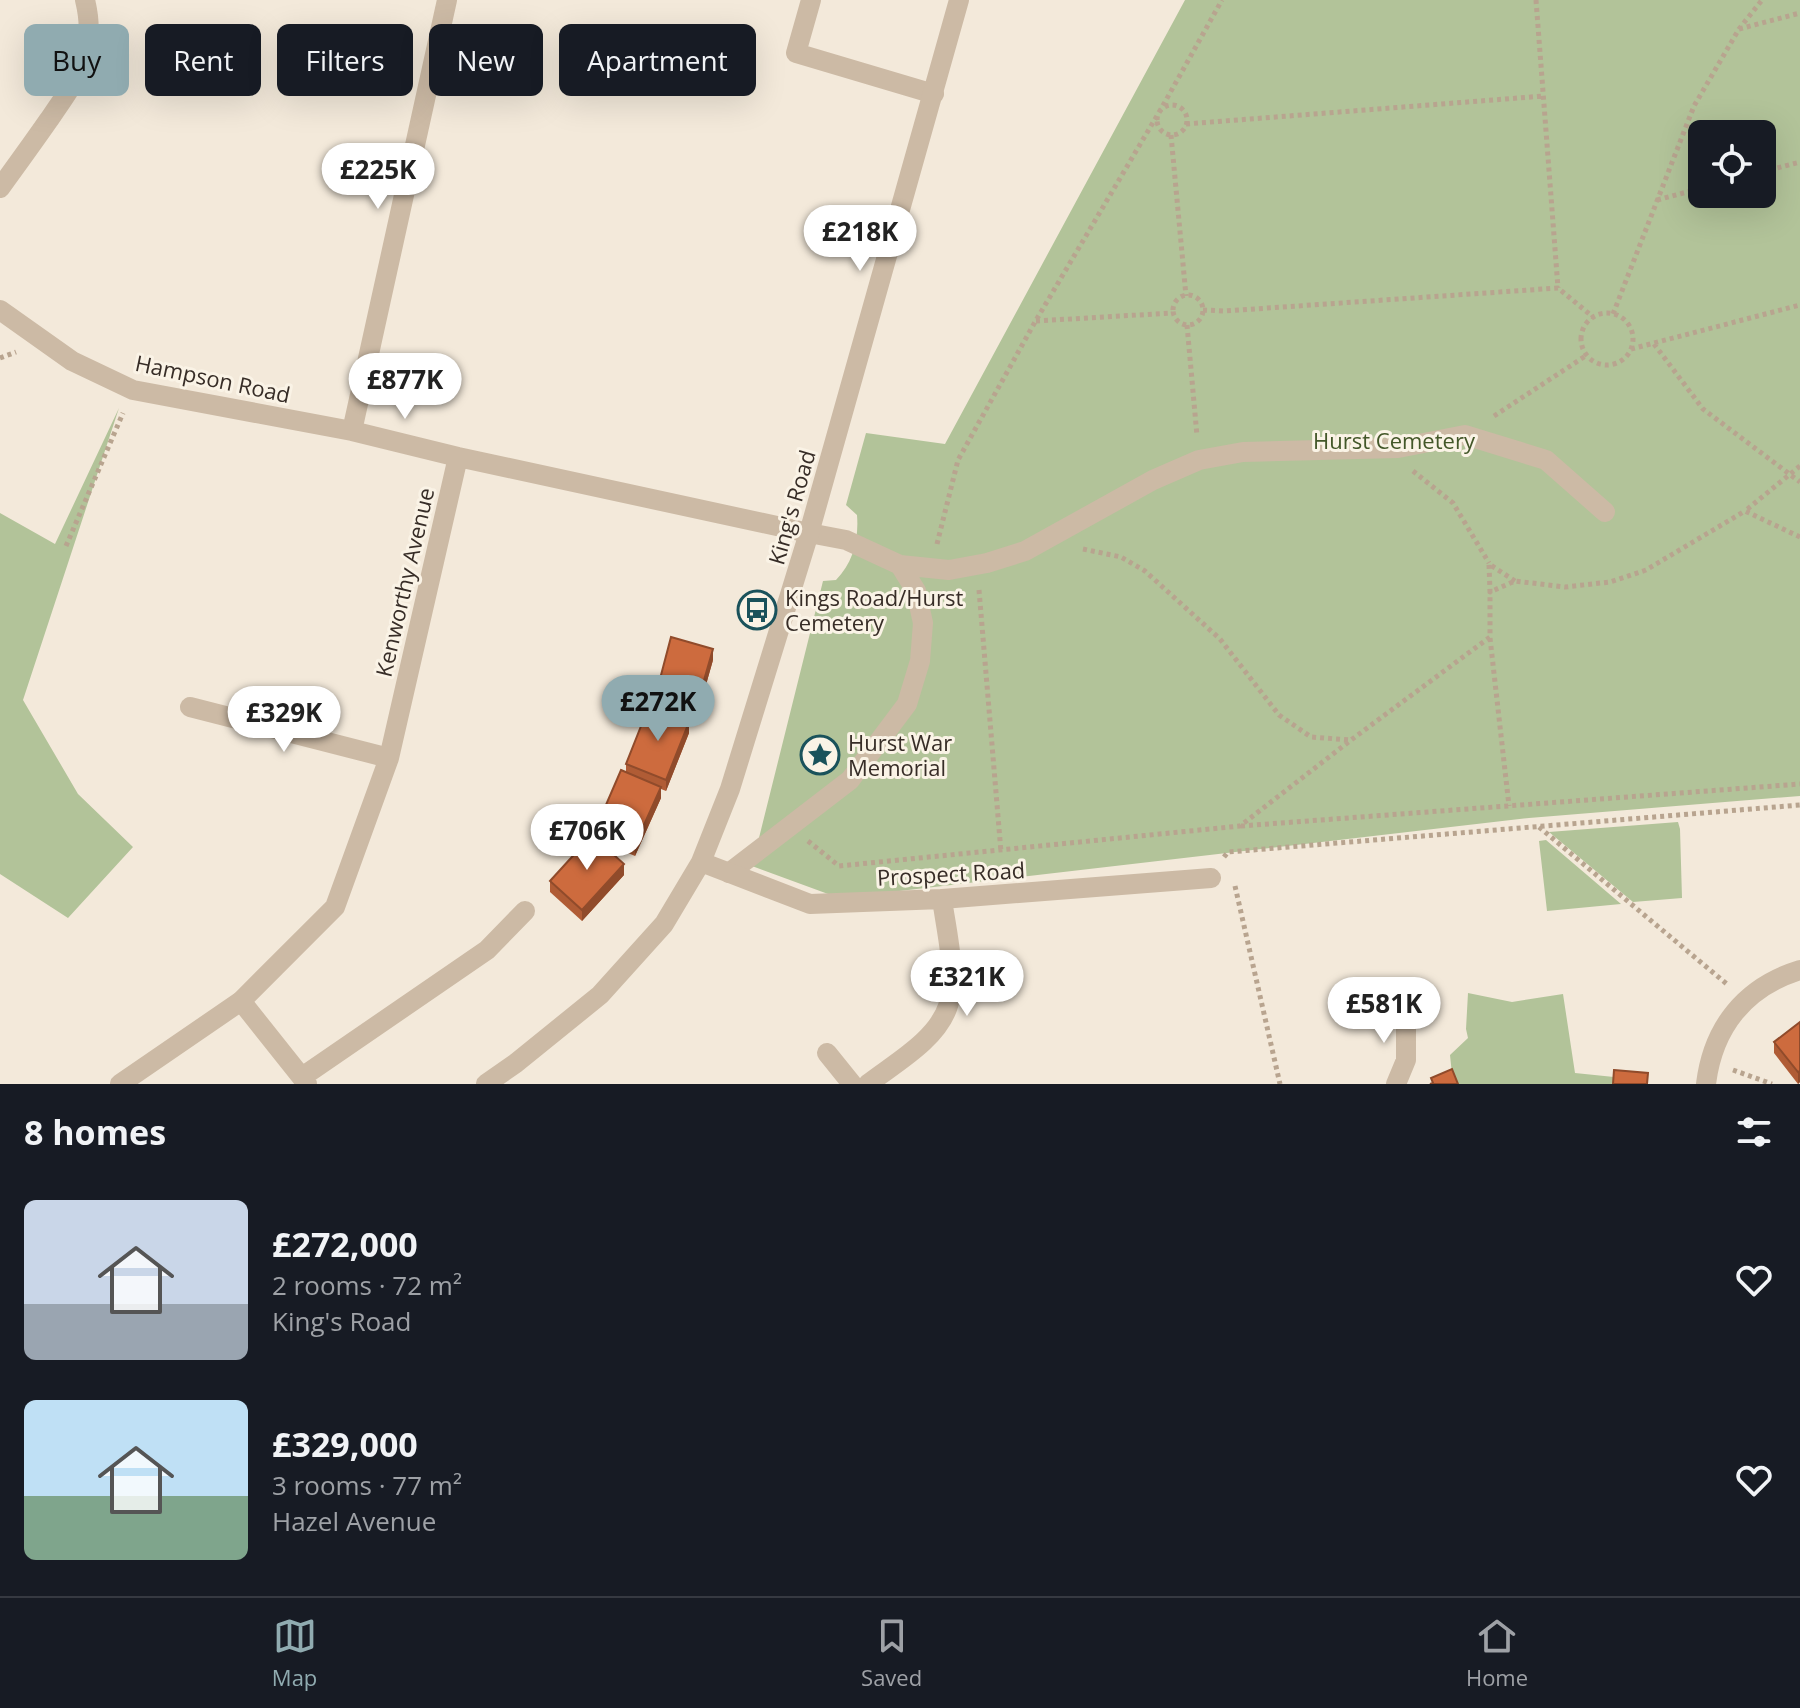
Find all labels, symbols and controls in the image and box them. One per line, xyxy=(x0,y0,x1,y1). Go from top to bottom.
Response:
chip: Buy xyxy=(24,24,129,96)
chip: Rent xyxy=(145,24,261,96)
chip: Filters xyxy=(277,24,413,96)
chip: New xyxy=(429,24,543,96)
chip: Apartment xyxy=(559,24,756,96)
map controls xyxy=(1688,120,1776,208)
button: locate xyxy=(1688,120,1776,208)
pin: £225K xyxy=(322,143,434,211)
text: £225K xyxy=(340,151,416,187)
pin: £218K xyxy=(804,205,916,273)
text: £218K xyxy=(822,213,898,249)
street label: Hampson Road xyxy=(133,347,293,409)
pin: £877K xyxy=(349,353,461,421)
text: £877K xyxy=(367,361,443,397)
park label: Hurst Cemetery xyxy=(1313,425,1476,455)
street label: King's Road xyxy=(760,446,822,568)
street label: Kenworthy Avenue xyxy=(368,484,440,680)
place label: Kings Road/Hurst Cemetery xyxy=(785,582,963,637)
bus stop icon: Kings Road/Hurst Cemetery xyxy=(736,589,778,631)
pin: £272K xyxy=(602,675,714,743)
text: £272K xyxy=(620,683,696,719)
pin: £329K xyxy=(228,686,340,754)
text: £329K xyxy=(246,694,322,730)
place label: Hurst War Memorial xyxy=(848,727,952,782)
place icon: Hurst War Memorial xyxy=(799,734,841,776)
pin: £706K xyxy=(531,804,643,872)
text: £706K xyxy=(549,812,625,848)
street label: Prospect Road xyxy=(876,854,1026,892)
pin: £321K xyxy=(911,950,1023,1018)
text: £321K xyxy=(929,958,1005,994)
pin: £581K xyxy=(1328,977,1440,1045)
text: £581K xyxy=(1346,985,1422,1021)
text: 8 homes xyxy=(24,1109,166,1155)
icon: filters xyxy=(1732,1110,1776,1154)
text: £272,000 xyxy=(272,1221,418,1267)
icon: home xyxy=(88,1232,184,1328)
icon: heart xyxy=(1732,1258,1776,1302)
text: 2 rooms · 72 m² xyxy=(272,1267,462,1303)
text: King's Road xyxy=(272,1303,411,1339)
text: £329,000 xyxy=(272,1421,418,1467)
icon: home xyxy=(88,1432,184,1528)
icon: heart xyxy=(1732,1458,1776,1502)
text: 3 rooms · 77 m² xyxy=(272,1467,462,1503)
text: Hazel Avenue xyxy=(272,1503,436,1539)
tab: Map xyxy=(272,1614,317,1692)
tab: Saved xyxy=(861,1614,922,1692)
tab: Home xyxy=(1466,1614,1528,1692)

